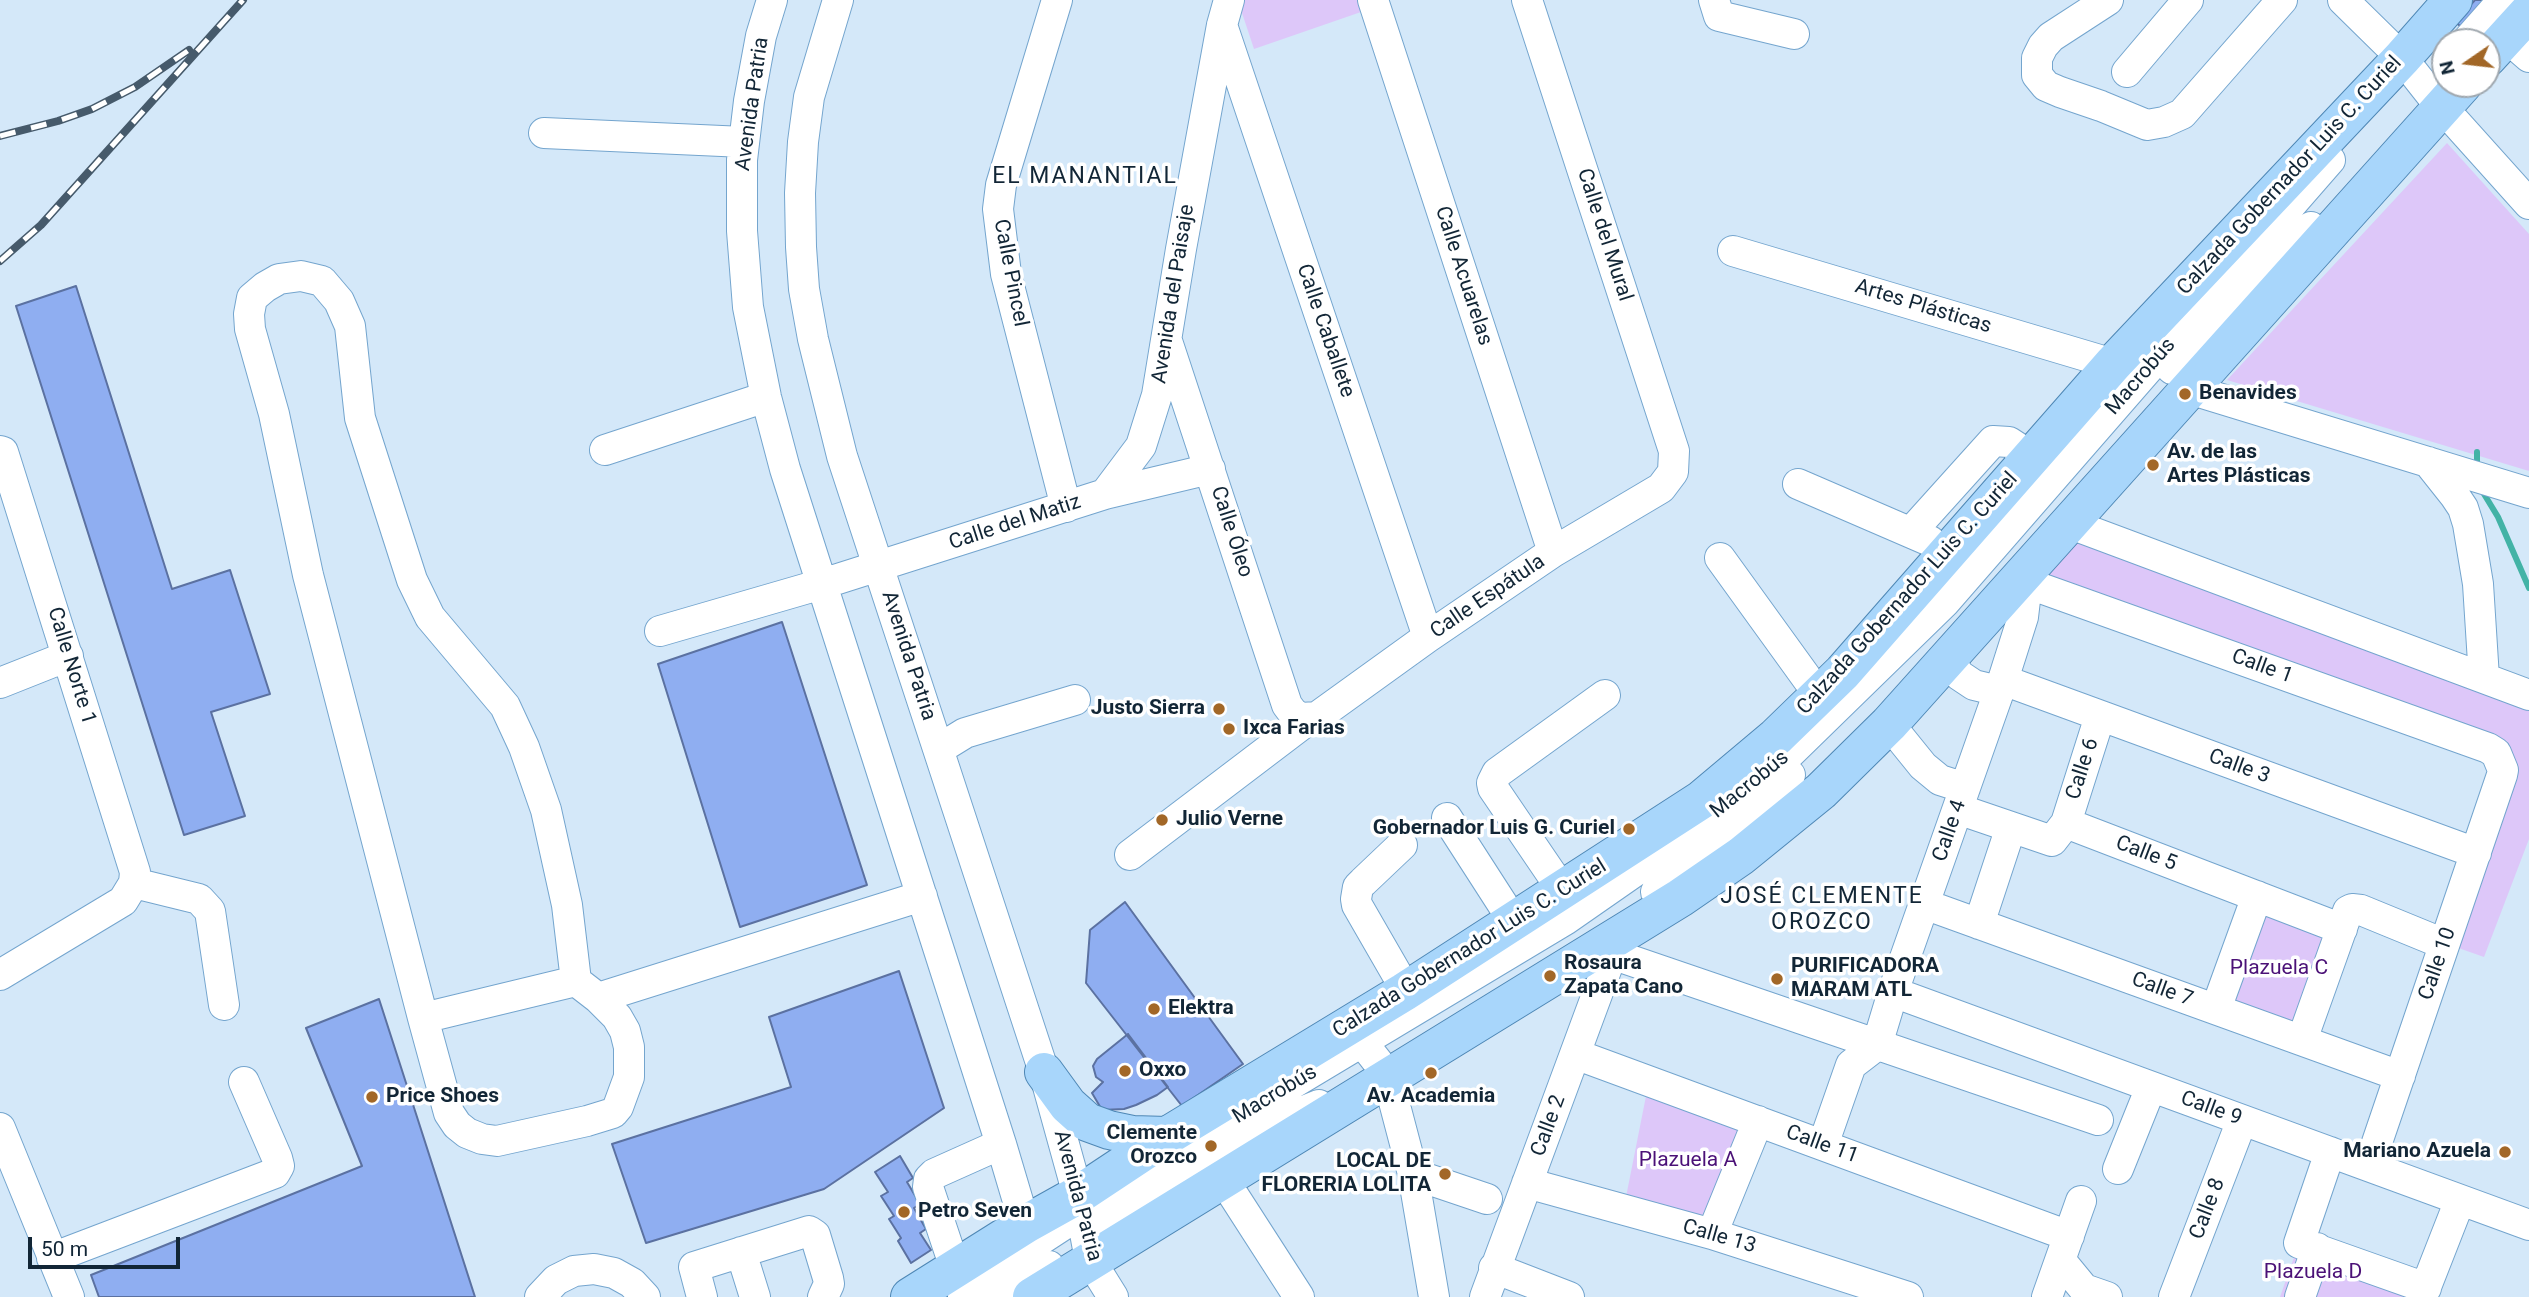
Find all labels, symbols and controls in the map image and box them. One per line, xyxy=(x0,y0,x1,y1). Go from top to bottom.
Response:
north arrow xyxy=(2431,28,2501,98)
street label: Avenida Patria xyxy=(731,36,775,172)
street label: Calzada Gobernador Luis C. Curiel xyxy=(2172,51,2408,301)
text: N xyxy=(2434,58,2460,77)
district label: EL MANANTIAL xyxy=(994,163,1176,191)
street label: Calle del Mural xyxy=(1571,165,1637,305)
street label: Avenida del Paisaje xyxy=(1147,203,1201,385)
street label: Calle Acuarelas xyxy=(1429,203,1497,349)
street label: Calle Pincel xyxy=(987,217,1033,329)
street label: Calle Caballete xyxy=(1290,261,1360,401)
street label: Artes Plásticas xyxy=(1852,274,1994,340)
street label: Macrobús xyxy=(2101,333,2181,421)
place label: Benavides xyxy=(2199,381,2297,407)
marker: Benavides xyxy=(2177,386,2193,402)
place label: Av. de las Artes Plásticas xyxy=(2167,440,2311,490)
marker: Av. de las Artes Plásticas xyxy=(2145,457,2161,473)
street label: Calzada Gobernador Luis C. Curiel xyxy=(1792,468,2024,720)
street label: Calle Óleo xyxy=(1204,483,1258,581)
street label: Calle del Matiz xyxy=(946,490,1084,556)
street label: Calle Espátula xyxy=(1426,549,1550,645)
street label: Avenida Patria xyxy=(875,588,941,724)
street label: Calle Norte 1 xyxy=(41,604,101,728)
street label: Calle 1 xyxy=(2228,644,2296,690)
place label: Justo Sierra xyxy=(1091,696,1205,722)
marker: Justo Sierra xyxy=(1211,701,1227,717)
place label: Ixca Farias xyxy=(1243,716,1345,742)
marker: Ixca Farias xyxy=(1221,721,1237,737)
street label: Calle 6 xyxy=(2061,735,2105,803)
street label: Calle 3 xyxy=(2205,744,2273,790)
street label: Macrobús xyxy=(1706,746,1794,824)
street label: Calle 4 xyxy=(1928,797,1972,865)
place label: Julio Verne xyxy=(1176,807,1283,833)
marker: Julio Verne xyxy=(1154,812,1170,828)
place label: Gobernador Luis G. Curiel xyxy=(1373,816,1615,842)
marker: Gobernador Luis G. Curiel xyxy=(1621,821,1637,837)
street label: Calle 5 xyxy=(2112,831,2180,877)
street label: Calzada Gobernador Luis C. Curiel xyxy=(1329,854,1611,1044)
district label: JOSÉ CLEMENTE OROZCO xyxy=(1722,883,1922,937)
street label: Calle 10 xyxy=(2414,924,2462,1004)
place label: Rosaura Zapata Cano xyxy=(1564,951,1683,1001)
place label: PURIFICADORA MARAM ATL xyxy=(1791,954,1939,1004)
park label: Plazuela C xyxy=(2230,956,2328,982)
street label: Calle 7 xyxy=(2128,967,2196,1013)
marker: Rosaura Zapata Cano xyxy=(1542,968,1558,984)
marker: PURIFICADORA MARAM ATL xyxy=(1769,971,1785,987)
place label: Elektra xyxy=(1168,996,1234,1022)
marker: Elektra xyxy=(1146,1001,1162,1017)
place label: Oxxo xyxy=(1139,1058,1186,1084)
street label: Macrobús xyxy=(1228,1060,1322,1130)
marker: Oxxo xyxy=(1117,1063,1133,1079)
marker: Av. Academia xyxy=(1423,1065,1439,1081)
place label: Price Shoes xyxy=(386,1084,499,1110)
place label: Av. Academia xyxy=(1367,1084,1495,1110)
street label: Calle 9 xyxy=(2177,1086,2245,1132)
marker: Price Shoes xyxy=(364,1089,380,1105)
street label: Calle 2 xyxy=(1526,1092,1572,1160)
street label: Calle 11 xyxy=(1782,1120,1862,1170)
place label: Clemente Orozco xyxy=(1107,1121,1197,1171)
street label: Avenida Patria xyxy=(1047,1128,1107,1264)
marker: Clemente Orozco xyxy=(1203,1138,1219,1154)
place label: Mariano Azuela xyxy=(2343,1139,2491,1165)
marker: Mariano Azuela xyxy=(2497,1144,2513,1160)
park label: Plazuela A xyxy=(1639,1148,1737,1174)
place label: LOCAL DE FLORERIA LOLITA xyxy=(1262,1149,1431,1199)
marker: LOCAL DE FLORERIA LOLITA xyxy=(1437,1166,1453,1182)
street label: Calle 8 xyxy=(2185,1175,2231,1243)
place label: Petro Seven xyxy=(918,1199,1032,1225)
marker: Petro Seven xyxy=(896,1204,912,1220)
street label: Calle 13 xyxy=(1679,1215,1759,1259)
scale bar xyxy=(32,1224,184,1268)
text: 50 m xyxy=(41,1237,88,1261)
park label: Plazuela D xyxy=(2264,1260,2362,1286)

